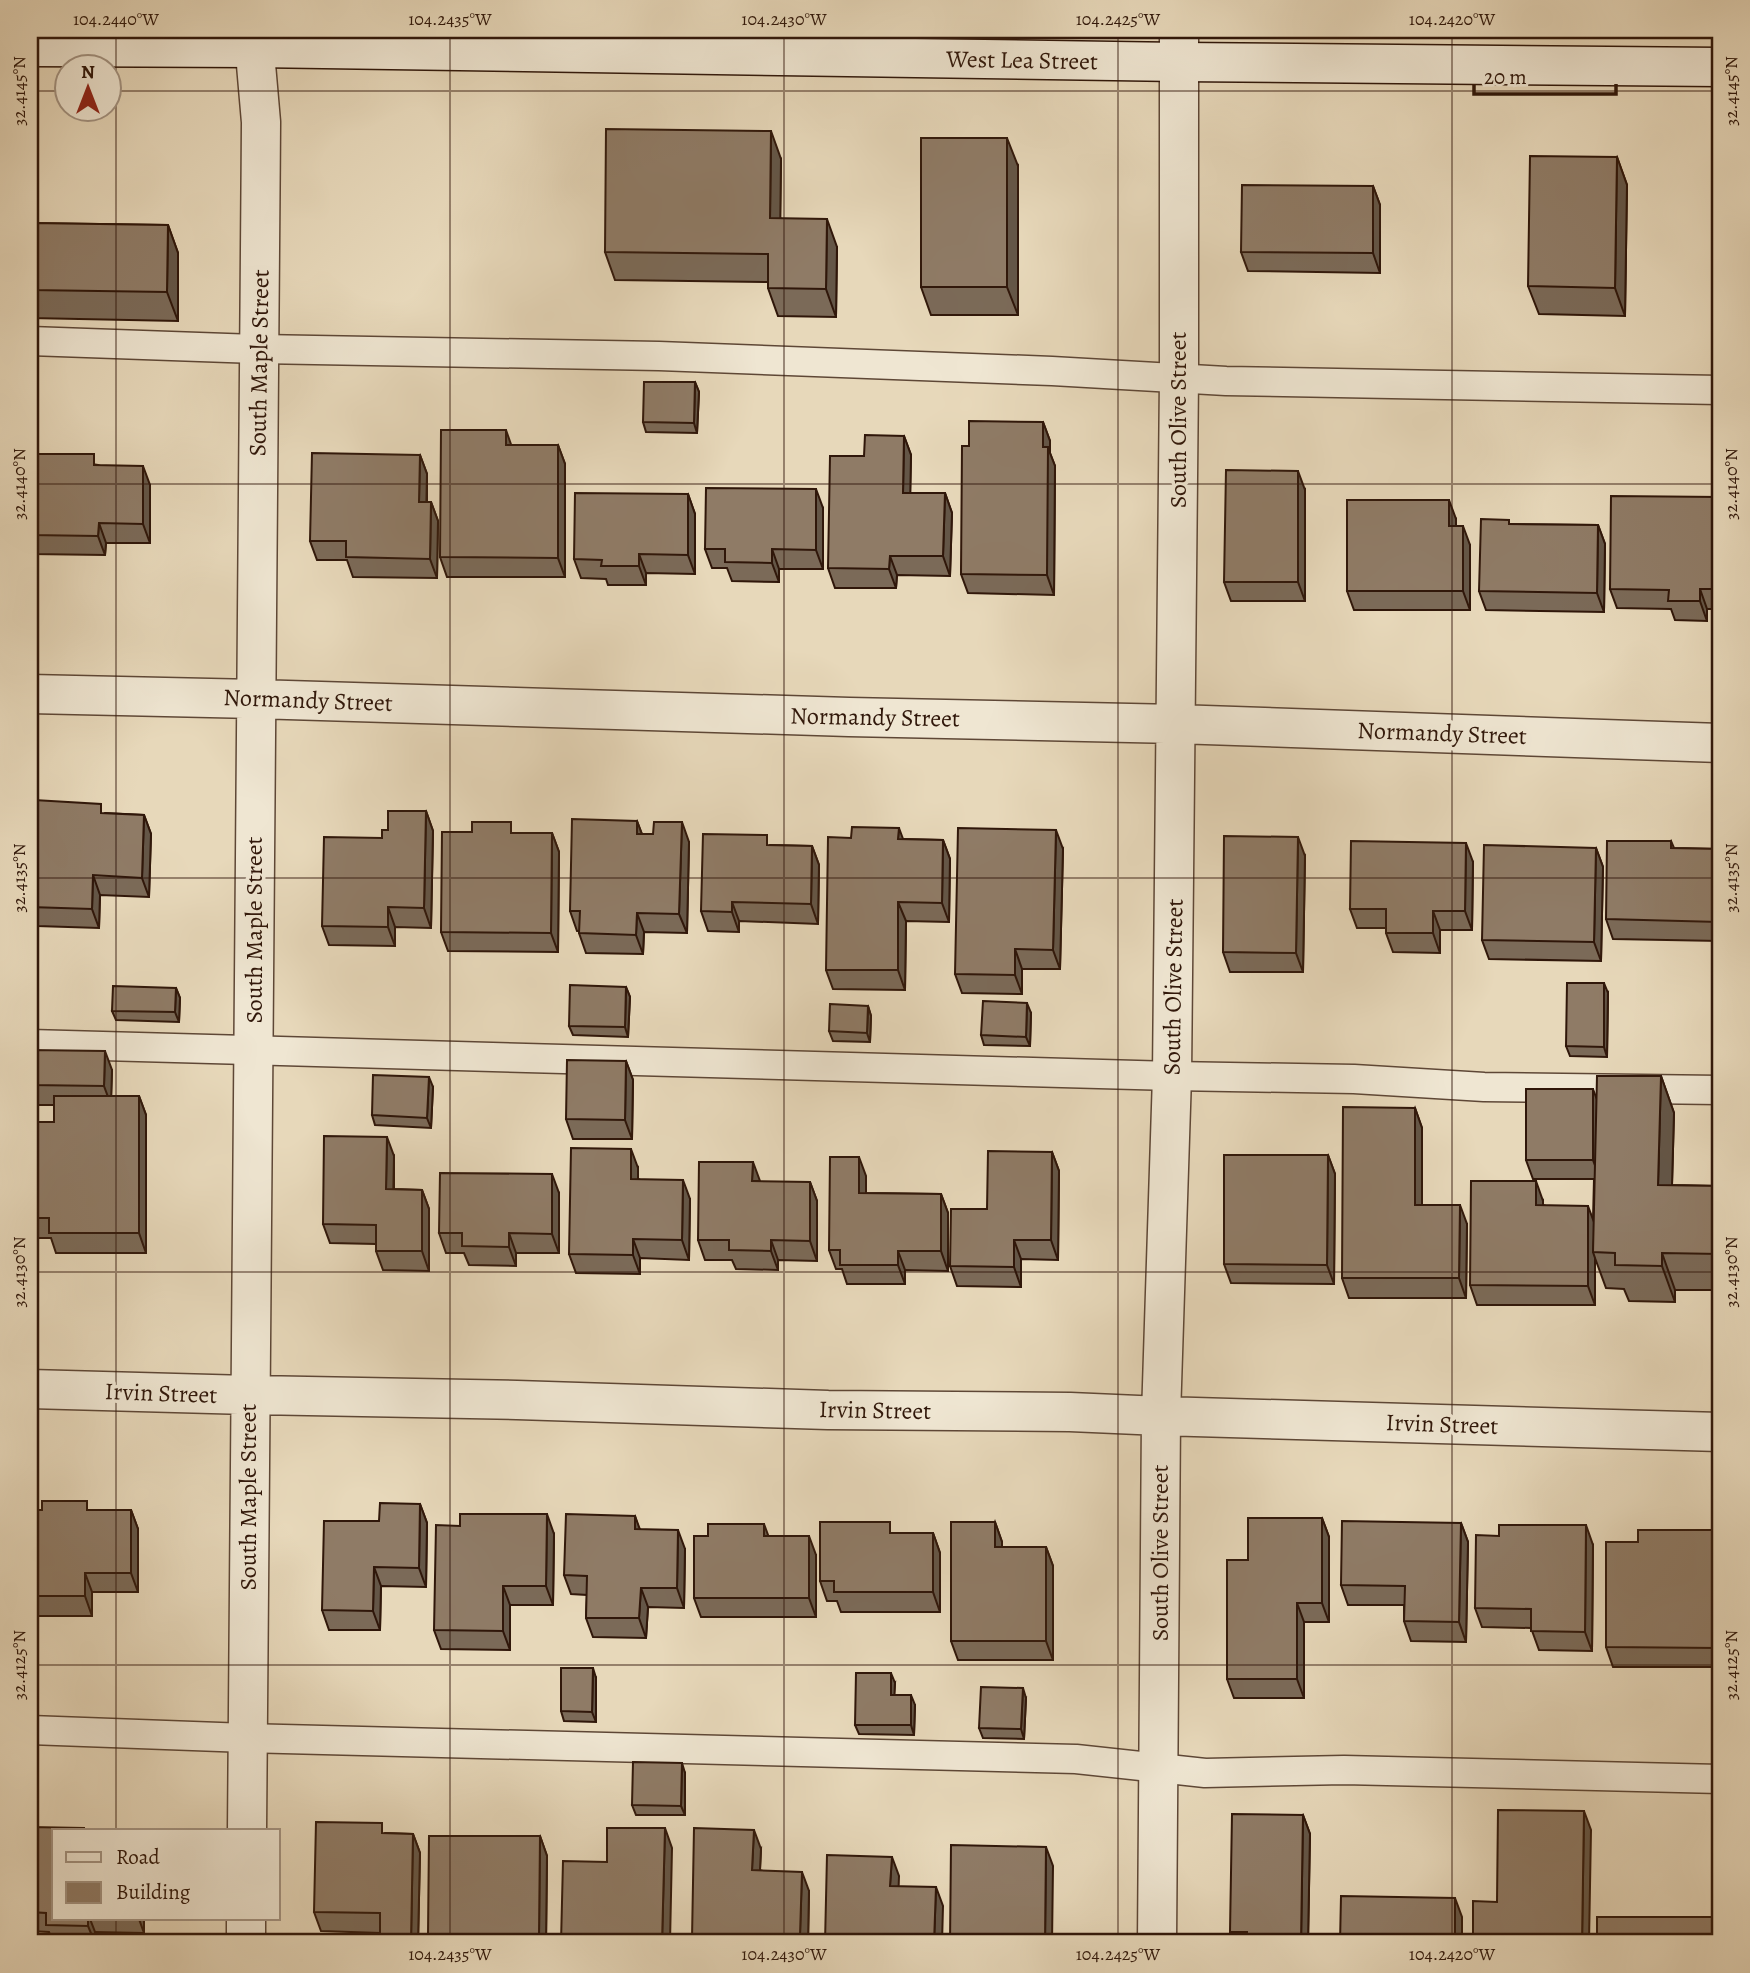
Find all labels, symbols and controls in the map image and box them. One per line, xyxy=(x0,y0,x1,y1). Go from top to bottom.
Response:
text: 104.2440°W xyxy=(73,7,159,31)
text: 104.2435°W xyxy=(408,7,492,31)
text: 104.2430°W xyxy=(741,7,827,31)
text: 104.2425°W xyxy=(1076,7,1161,31)
text: 104.2420°W xyxy=(1409,7,1495,31)
street label: West Lea Street xyxy=(945,43,1098,77)
north arrow xyxy=(52,52,122,122)
scale bar xyxy=(1474,52,1615,96)
text: 32.4145°N xyxy=(7,56,31,126)
text: 32.4145°N xyxy=(1719,56,1743,126)
text: N xyxy=(81,59,95,85)
text: 20 m xyxy=(1484,63,1527,91)
street label: South Maple Street xyxy=(241,269,277,457)
street label: South Olive Street xyxy=(1162,332,1194,508)
text: 32.4140°N xyxy=(7,448,31,520)
text: 32.4140°N xyxy=(1719,448,1743,520)
street label: Normandy Street xyxy=(223,681,393,719)
street label: Normandy Street xyxy=(790,700,960,734)
street label: Normandy Street xyxy=(1357,714,1527,752)
street label: South Maple Street xyxy=(238,836,270,1023)
text: 32.4135°N xyxy=(7,843,31,913)
text: 32.4135°N xyxy=(1719,843,1743,913)
street label: South Olive Street xyxy=(1155,898,1191,1076)
text: 32.4130°N xyxy=(7,1236,31,1308)
text: 32.4130°N xyxy=(1719,1236,1743,1308)
street label: Irvin Street xyxy=(104,1375,218,1411)
street label: Irvin Street xyxy=(819,1393,932,1427)
street label: South Maple Street xyxy=(232,1403,264,1590)
street label: Irvin Street xyxy=(1385,1406,1499,1442)
street label: South Olive Street xyxy=(1144,1465,1176,1641)
text: 32.4125°N xyxy=(7,1630,31,1700)
text: 32.4125°N xyxy=(1719,1630,1743,1700)
legend xyxy=(52,1829,280,1920)
text: Road xyxy=(116,1843,160,1871)
text: Building xyxy=(116,1878,191,1906)
text: 104.2435°W xyxy=(408,1942,492,1966)
text: 104.2430°W xyxy=(741,1942,827,1966)
text: 104.2425°W xyxy=(1076,1942,1161,1966)
text: 104.2420°W xyxy=(1409,1942,1495,1966)

